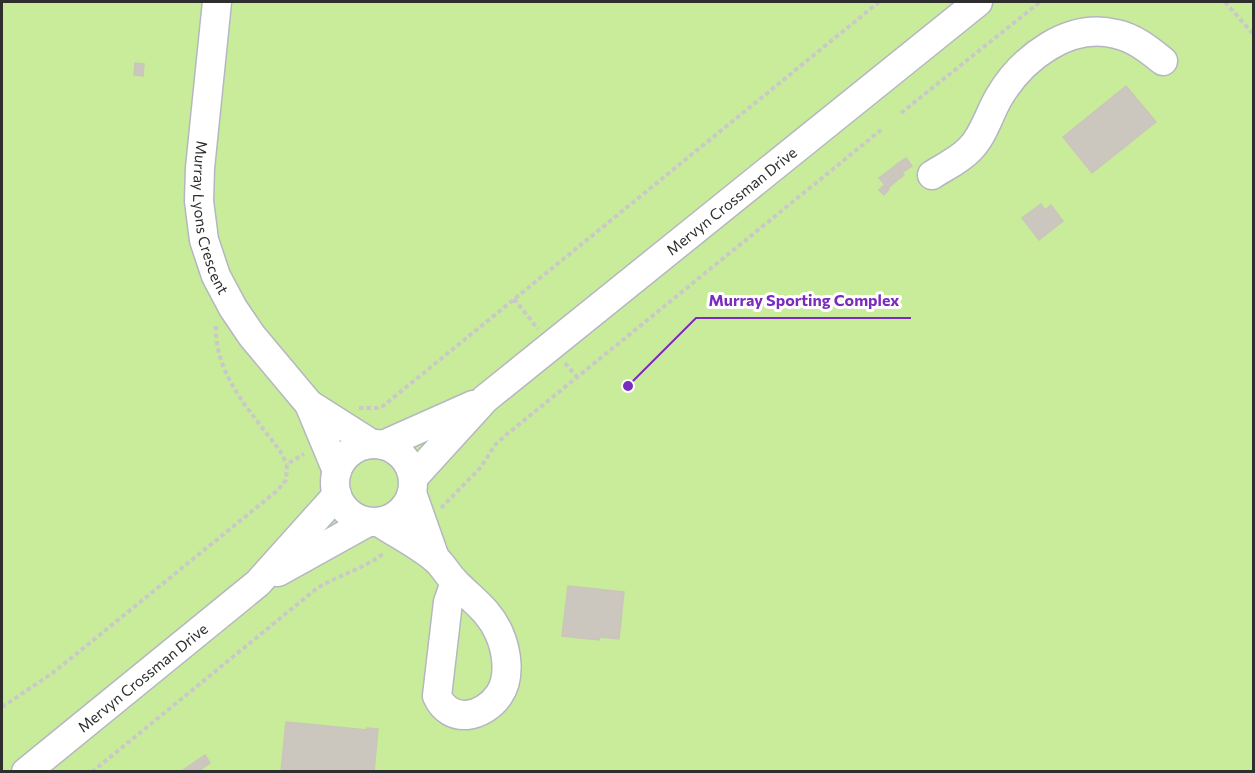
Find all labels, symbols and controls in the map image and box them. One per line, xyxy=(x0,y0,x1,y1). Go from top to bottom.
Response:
street label: Murray Lyons Crescent xyxy=(190,140,233,297)
street label: Mervyn Crossman Drive xyxy=(662,143,800,259)
callout: Murray Sporting Complex xyxy=(696,284,911,318)
text: Murray Sporting Complex xyxy=(709,290,899,309)
street label: Mervyn Crossman Drive xyxy=(74,619,211,736)

